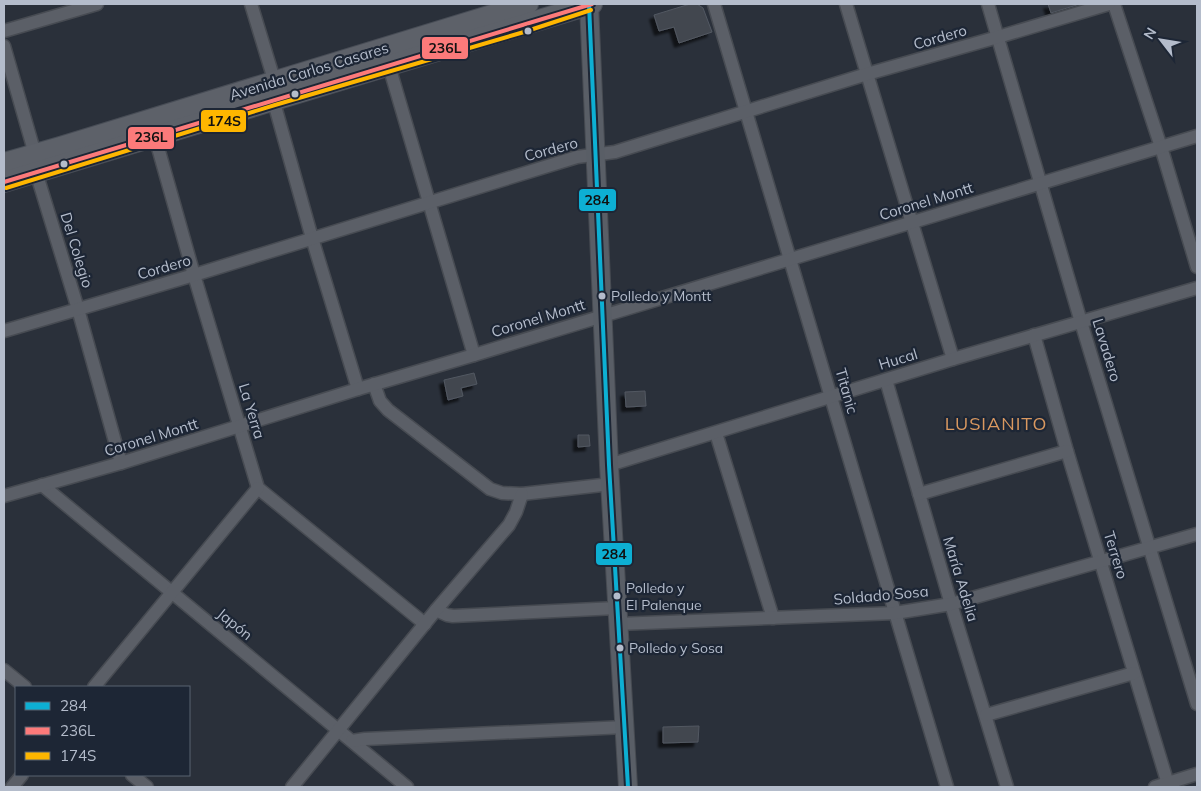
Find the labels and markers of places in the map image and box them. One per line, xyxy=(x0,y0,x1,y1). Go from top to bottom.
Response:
unlabelled marker xyxy=(523,26,533,36)
unlabelled marker xyxy=(290,89,300,99)
unlabelled marker xyxy=(59,159,69,169)
place label: Polledo y Montt xyxy=(611,287,711,305)
marker: Polledo y Montt xyxy=(597,291,607,301)
place label: Polledo y El Palenque xyxy=(626,579,702,614)
marker: Polledo y El Palenque xyxy=(612,591,622,601)
place label: Polledo y Sosa xyxy=(629,639,723,657)
marker: Polledo y Sosa xyxy=(615,643,625,653)

